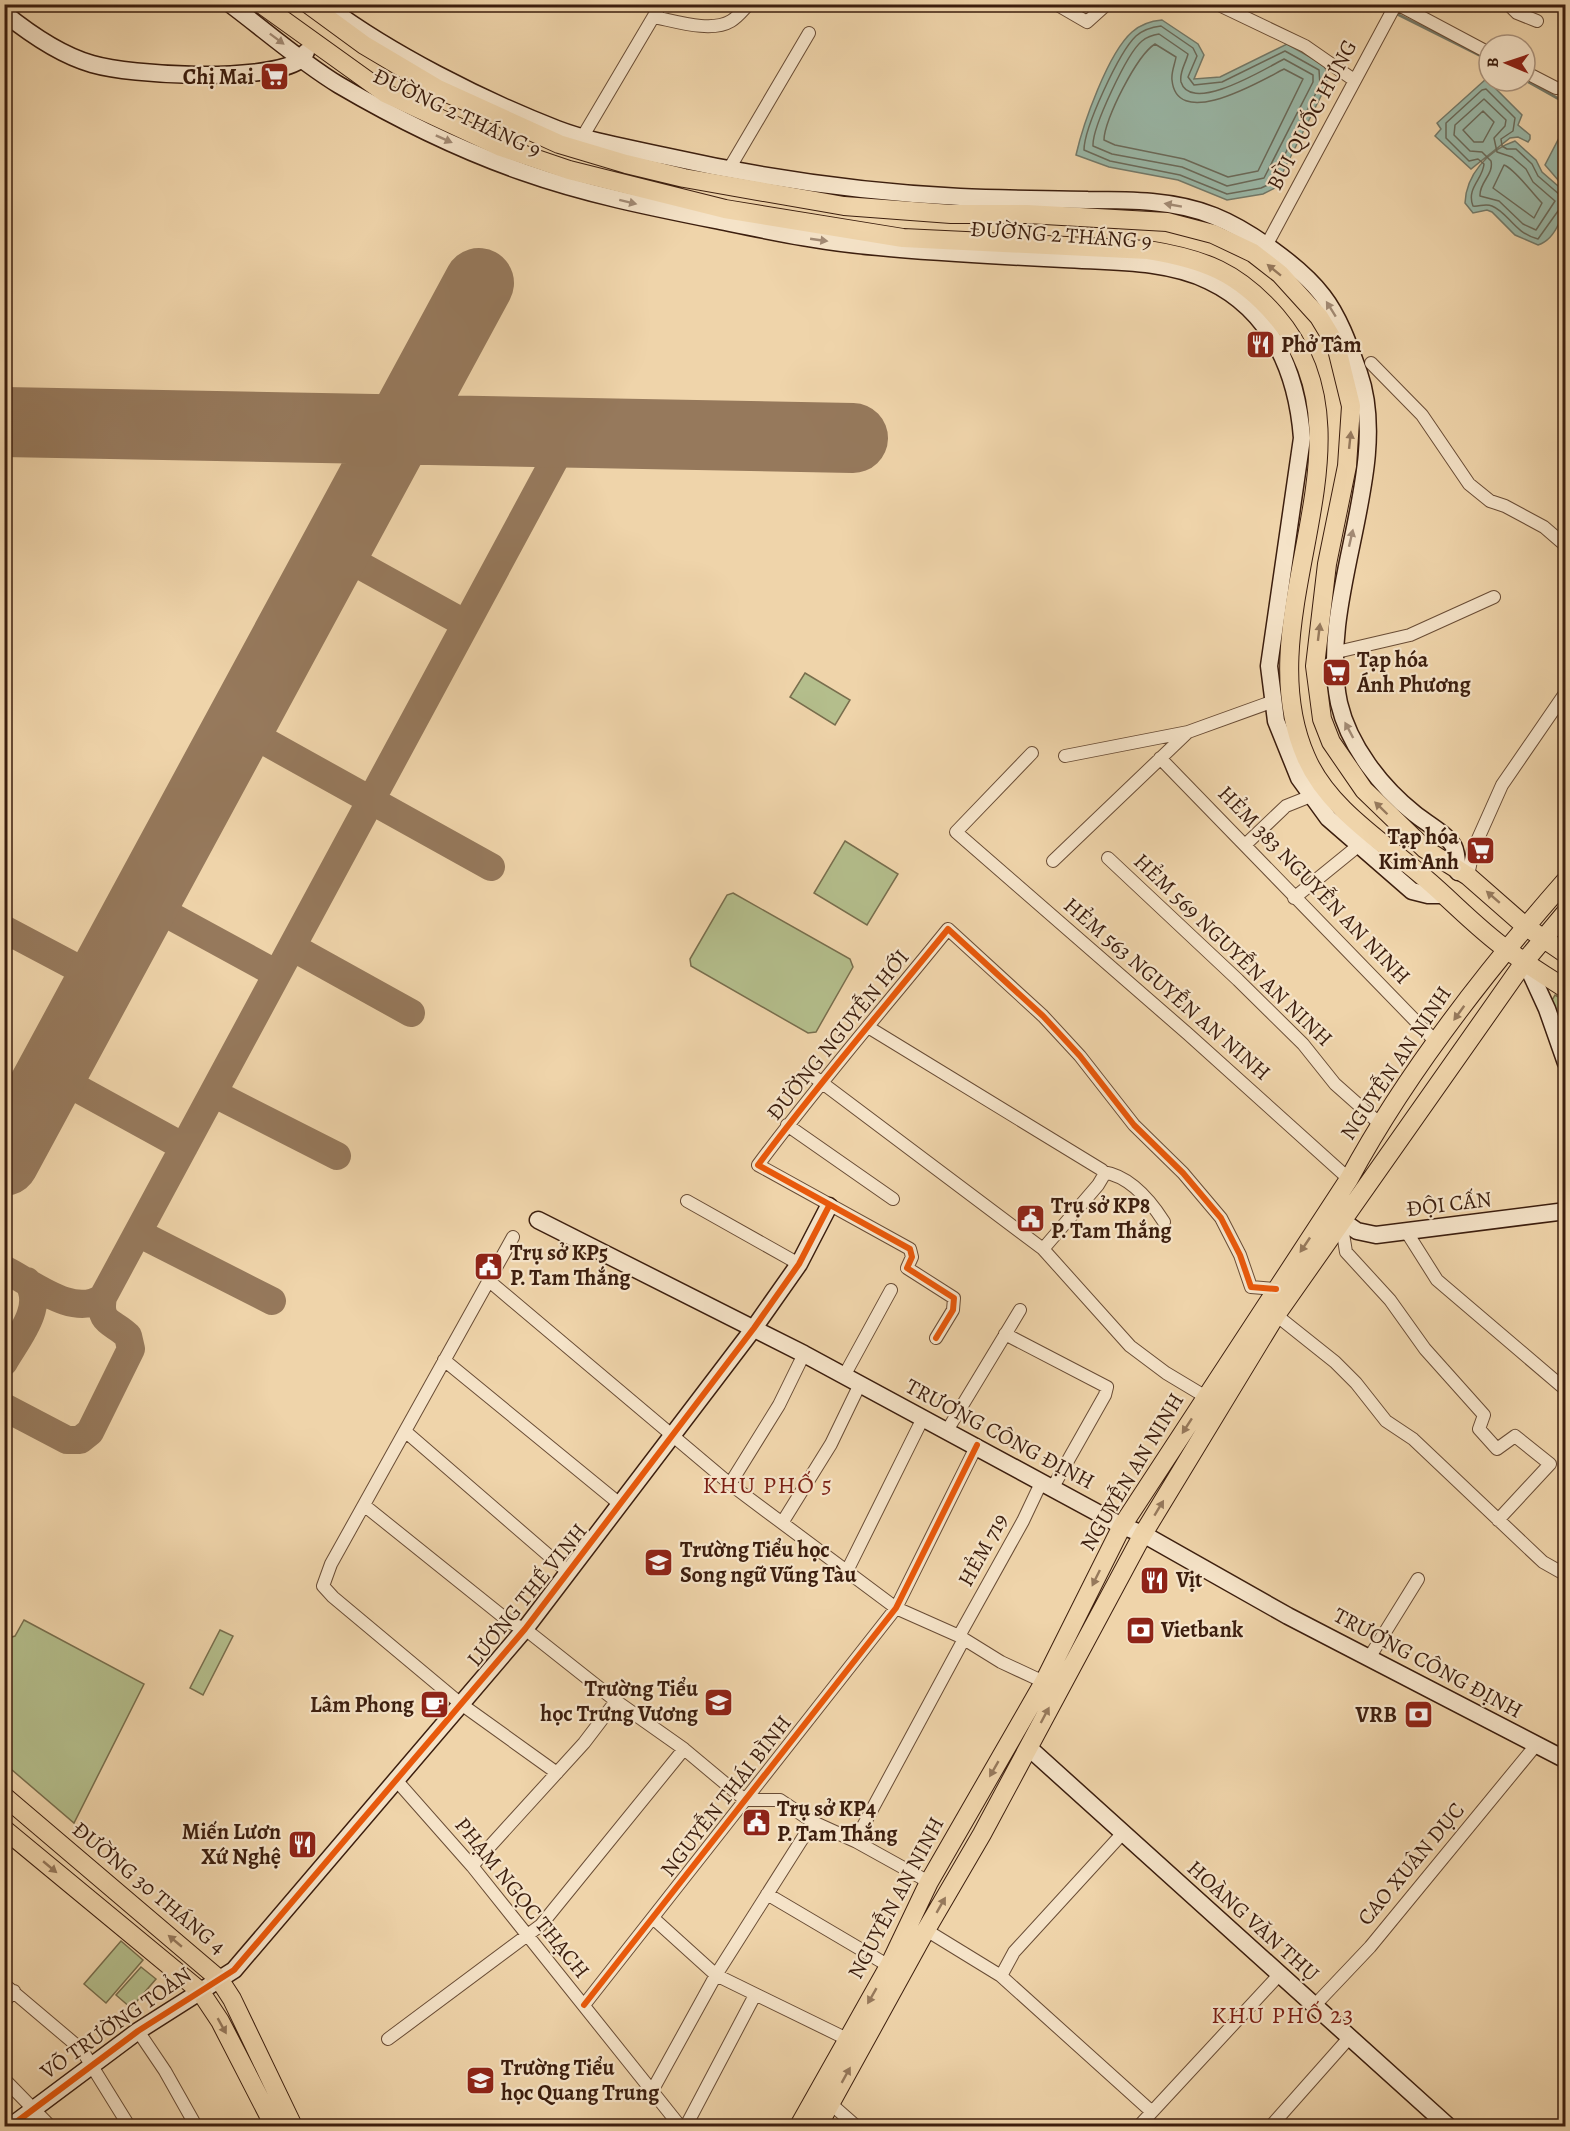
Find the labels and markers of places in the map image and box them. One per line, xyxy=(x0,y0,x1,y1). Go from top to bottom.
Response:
supermarket icon: Chị Mai xyxy=(259,61,291,93)
place label: Chị Mai xyxy=(183,62,254,92)
restaurant icon: Phở Tâm xyxy=(1244,329,1276,361)
place label: Phở Tâm xyxy=(1281,330,1362,360)
place label: Tạp hóa Ánh Phương xyxy=(1356,645,1471,700)
supermarket icon: Tạp hóa Ánh Phương xyxy=(1320,657,1352,689)
place label: Tạp hóa Kim Anh xyxy=(1378,822,1459,877)
supermarket icon: Tạp hóa Kim Anh xyxy=(1464,834,1496,866)
place label: Trụ sở KP8 P. Tam Thắng xyxy=(1051,1191,1172,1246)
public building icon: Trụ sở KP8 P. Tam Thắng xyxy=(1014,1203,1046,1235)
place label: Trụ sở KP5 P. Tam Thắng xyxy=(510,1238,631,1293)
public building icon: Trụ sở KP5 P. Tam Thắng xyxy=(473,1250,505,1282)
place label: Trường Tiểu học Song ngữ Vũng Tàu xyxy=(680,1535,857,1590)
school or university icon: Trường Tiểu học Song ngữ Vũng Tàu xyxy=(643,1547,675,1579)
restaurant icon: Vịt xyxy=(1139,1564,1171,1596)
place label: Vịt xyxy=(1175,1565,1203,1595)
bank icon: Vietbank xyxy=(1124,1614,1156,1646)
place label: Vietbank xyxy=(1160,1615,1244,1645)
place label: Trường Tiểu học Trưng Vương xyxy=(540,1674,699,1729)
school or university icon: Trường Tiểu học Trưng Vương xyxy=(703,1686,735,1718)
cafe icon: Lâm Phong xyxy=(419,1689,451,1721)
place label: Lâm Phong xyxy=(310,1690,415,1720)
bank icon: VRB xyxy=(1402,1699,1434,1731)
place label: VRB xyxy=(1354,1700,1397,1730)
place label: Trụ sở KP4 P. Tam Thắng xyxy=(777,1794,898,1849)
public building icon: Trụ sở KP4 P. Tam Thắng xyxy=(740,1806,772,1838)
place label: Miến Lươn Xứ Nghệ xyxy=(182,1817,281,1872)
restaurant icon: Miến Lươn Xứ Nghệ xyxy=(286,1829,318,1861)
place label: Trường Tiểu học Quang Trung xyxy=(501,2053,660,2108)
school or university icon: Trường Tiểu học Quang Trung xyxy=(464,2065,496,2097)

